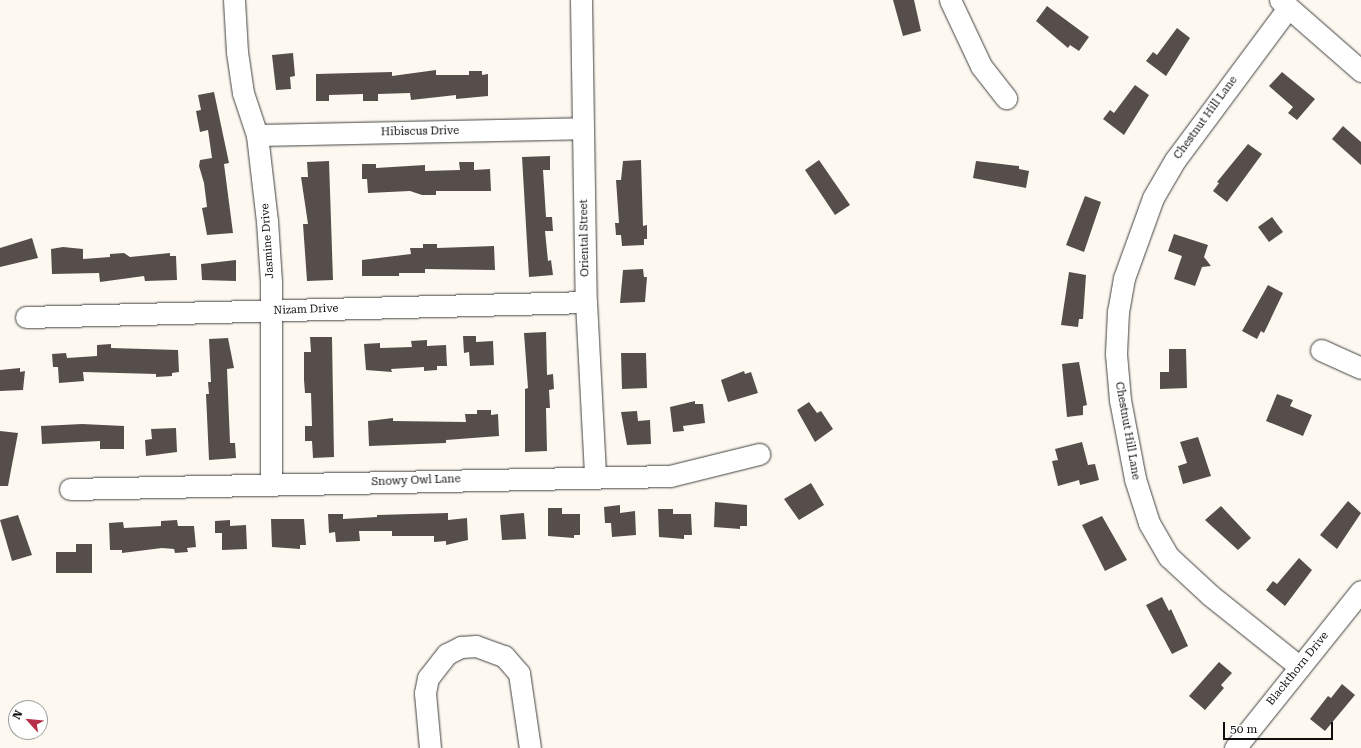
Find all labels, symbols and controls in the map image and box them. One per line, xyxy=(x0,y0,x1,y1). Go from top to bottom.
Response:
street label: Chestnut Hill Lane xyxy=(1171,74,1241,162)
street label: Hibiscus Drive xyxy=(381,125,459,139)
street label: Oriental Street xyxy=(578,199,592,277)
street label: Jasmine Drive xyxy=(259,203,277,279)
street label: Nizam Drive xyxy=(273,302,339,318)
street label: Chestnut Hill Lane xyxy=(1112,381,1142,481)
street label: Snowy Owl Lane xyxy=(371,473,461,489)
street label: Blackthorn Drive xyxy=(1264,630,1332,708)
north arrow xyxy=(8,700,48,740)
text: N xyxy=(10,708,25,722)
scale bar xyxy=(1225,714,1335,740)
text: 50 m xyxy=(1230,722,1257,736)

